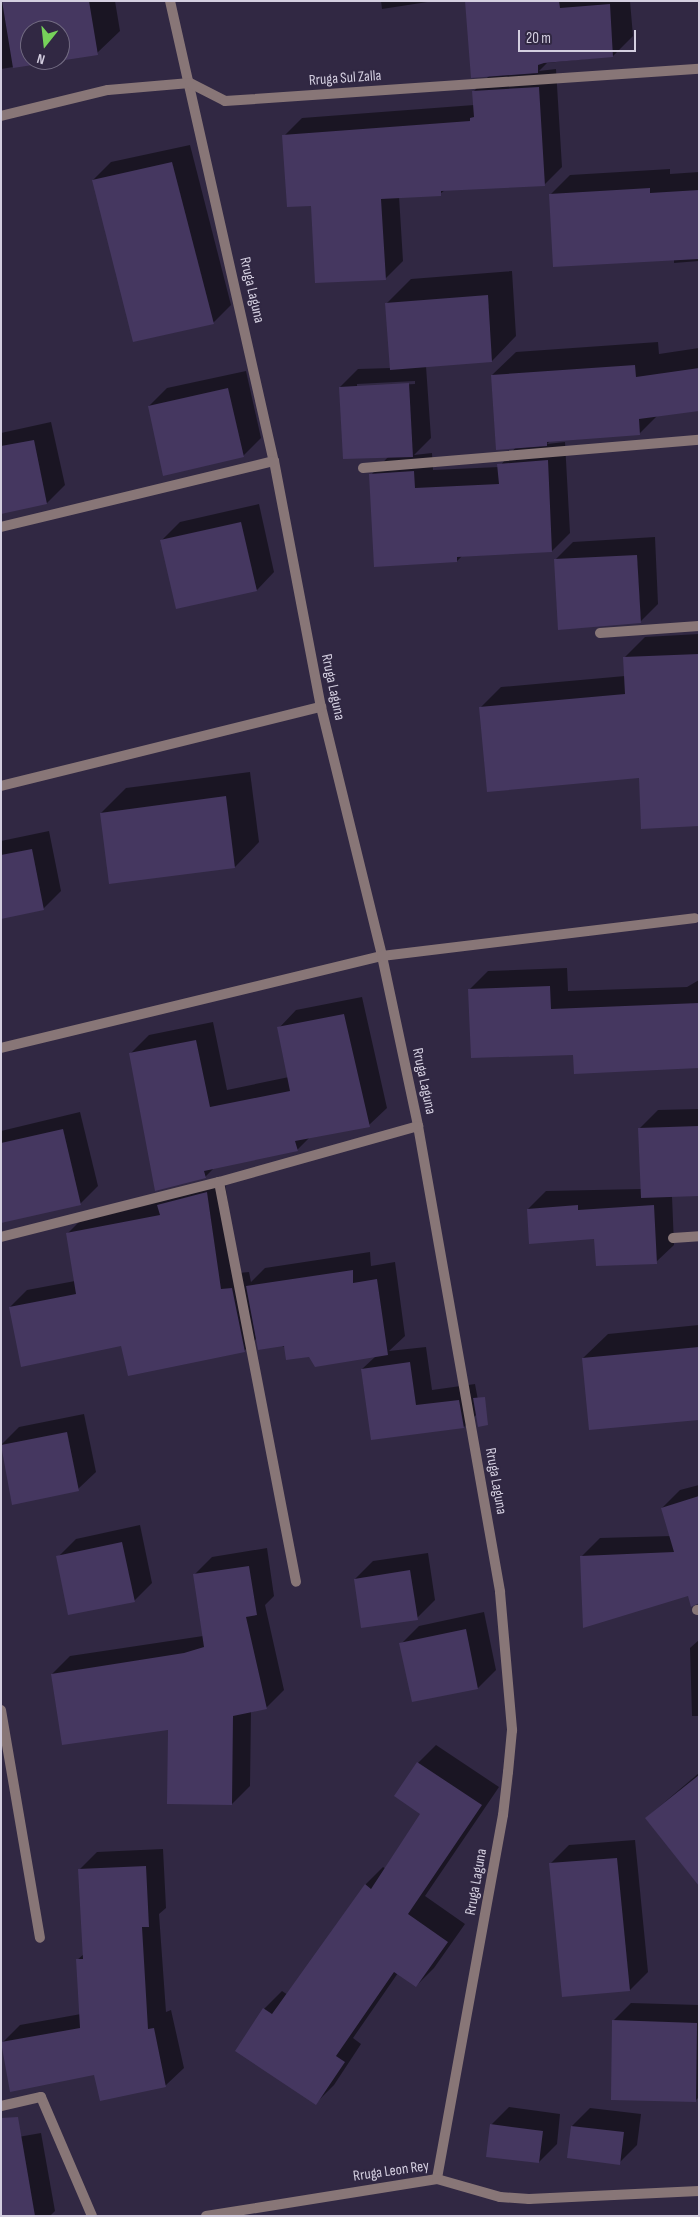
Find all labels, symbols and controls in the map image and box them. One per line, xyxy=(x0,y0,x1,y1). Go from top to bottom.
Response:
north arrow xyxy=(20,20,70,70)
scale bar xyxy=(520,20,638,52)
text: 20 m xyxy=(526,29,551,48)
text: N xyxy=(35,50,47,68)
street label: Rruga Sul Zalla xyxy=(308,66,382,90)
street label: Rruga Laguna xyxy=(236,255,268,325)
street label: Rruga Laguna xyxy=(317,652,349,722)
street label: Rruga Laguna xyxy=(408,1046,440,1116)
street label: Rruga Laguna xyxy=(481,1446,511,1516)
street label: Rruga Laguna xyxy=(461,1847,491,1917)
street label: Rruga Leon Rey xyxy=(352,2157,430,2185)

